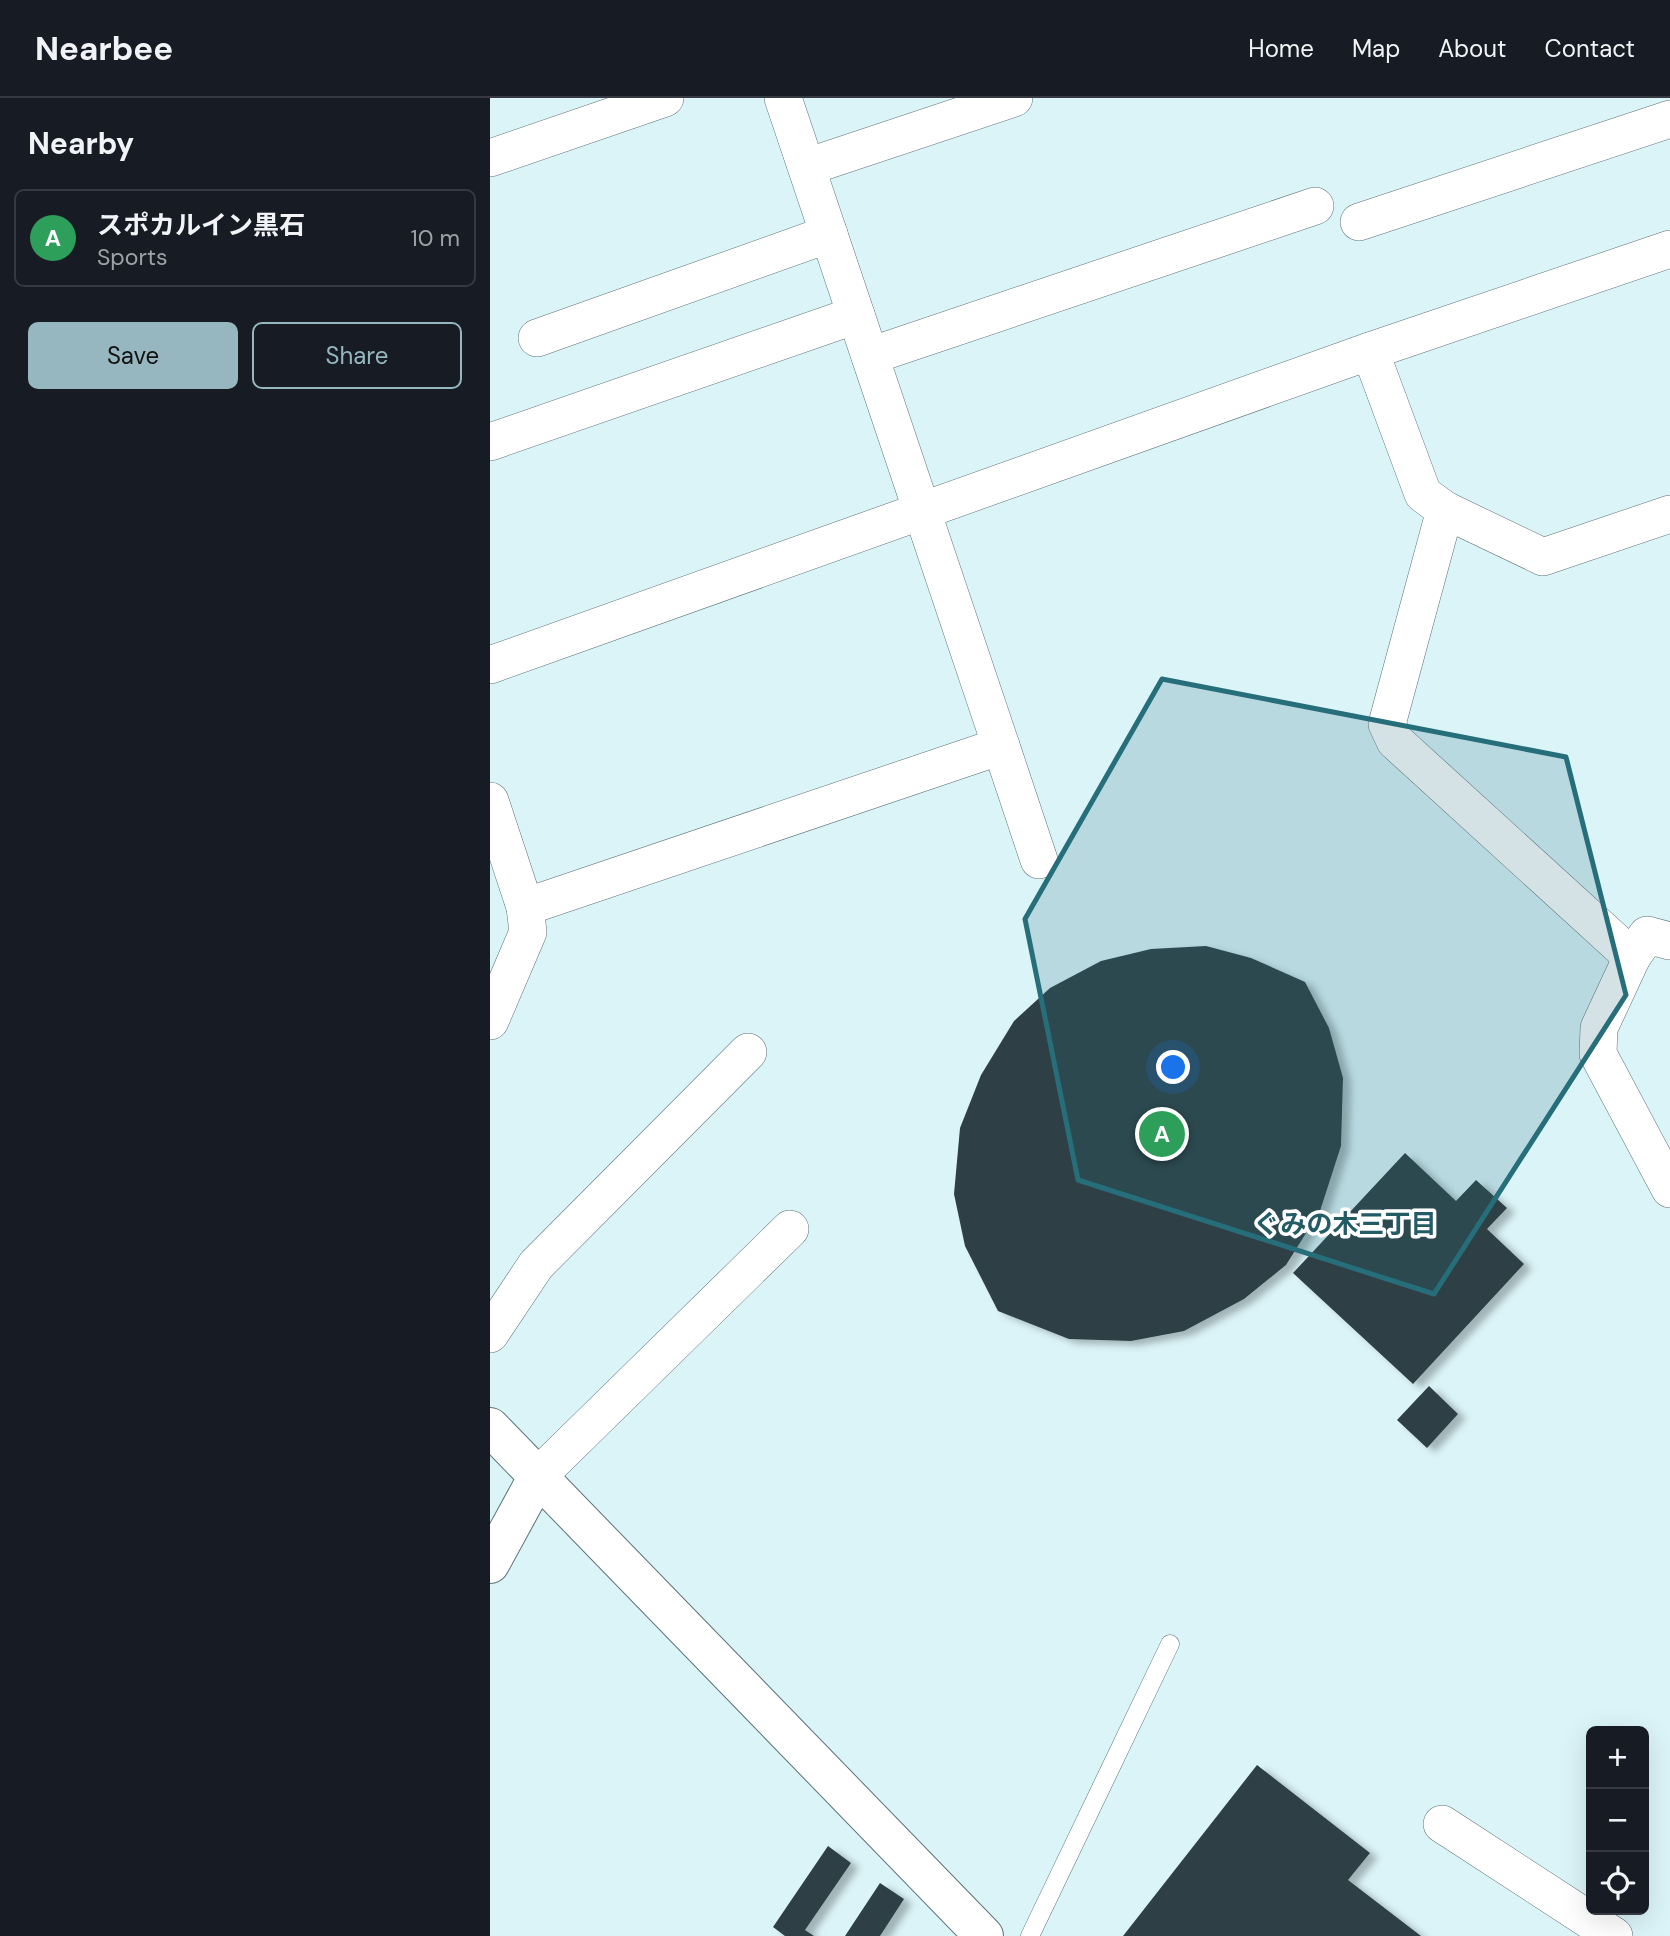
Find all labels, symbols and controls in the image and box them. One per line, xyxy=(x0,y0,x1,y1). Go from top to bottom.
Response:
text: Nearbee xyxy=(35,27,173,70)
text: Home xyxy=(1248,33,1314,64)
text: Map xyxy=(1352,33,1400,64)
text: About xyxy=(1438,33,1507,64)
text: Contact xyxy=(1545,33,1635,64)
text: Nearby xyxy=(28,124,134,163)
text: スポカルイン黒石 xyxy=(97,208,305,242)
text: A xyxy=(45,223,61,253)
text: 10 m xyxy=(410,223,460,253)
text: Sports xyxy=(97,242,167,272)
button: Save xyxy=(28,322,238,389)
button: Share xyxy=(252,322,462,389)
your location xyxy=(1156,1050,1190,1084)
pin: A xyxy=(1139,1108,1185,1160)
district label: ぐみの木三丁目 xyxy=(1254,1207,1436,1241)
map controls xyxy=(1586,1726,1649,1915)
button: + xyxy=(1586,1726,1649,1789)
button: − xyxy=(1586,1789,1649,1852)
button: locate xyxy=(1586,1852,1649,1915)

